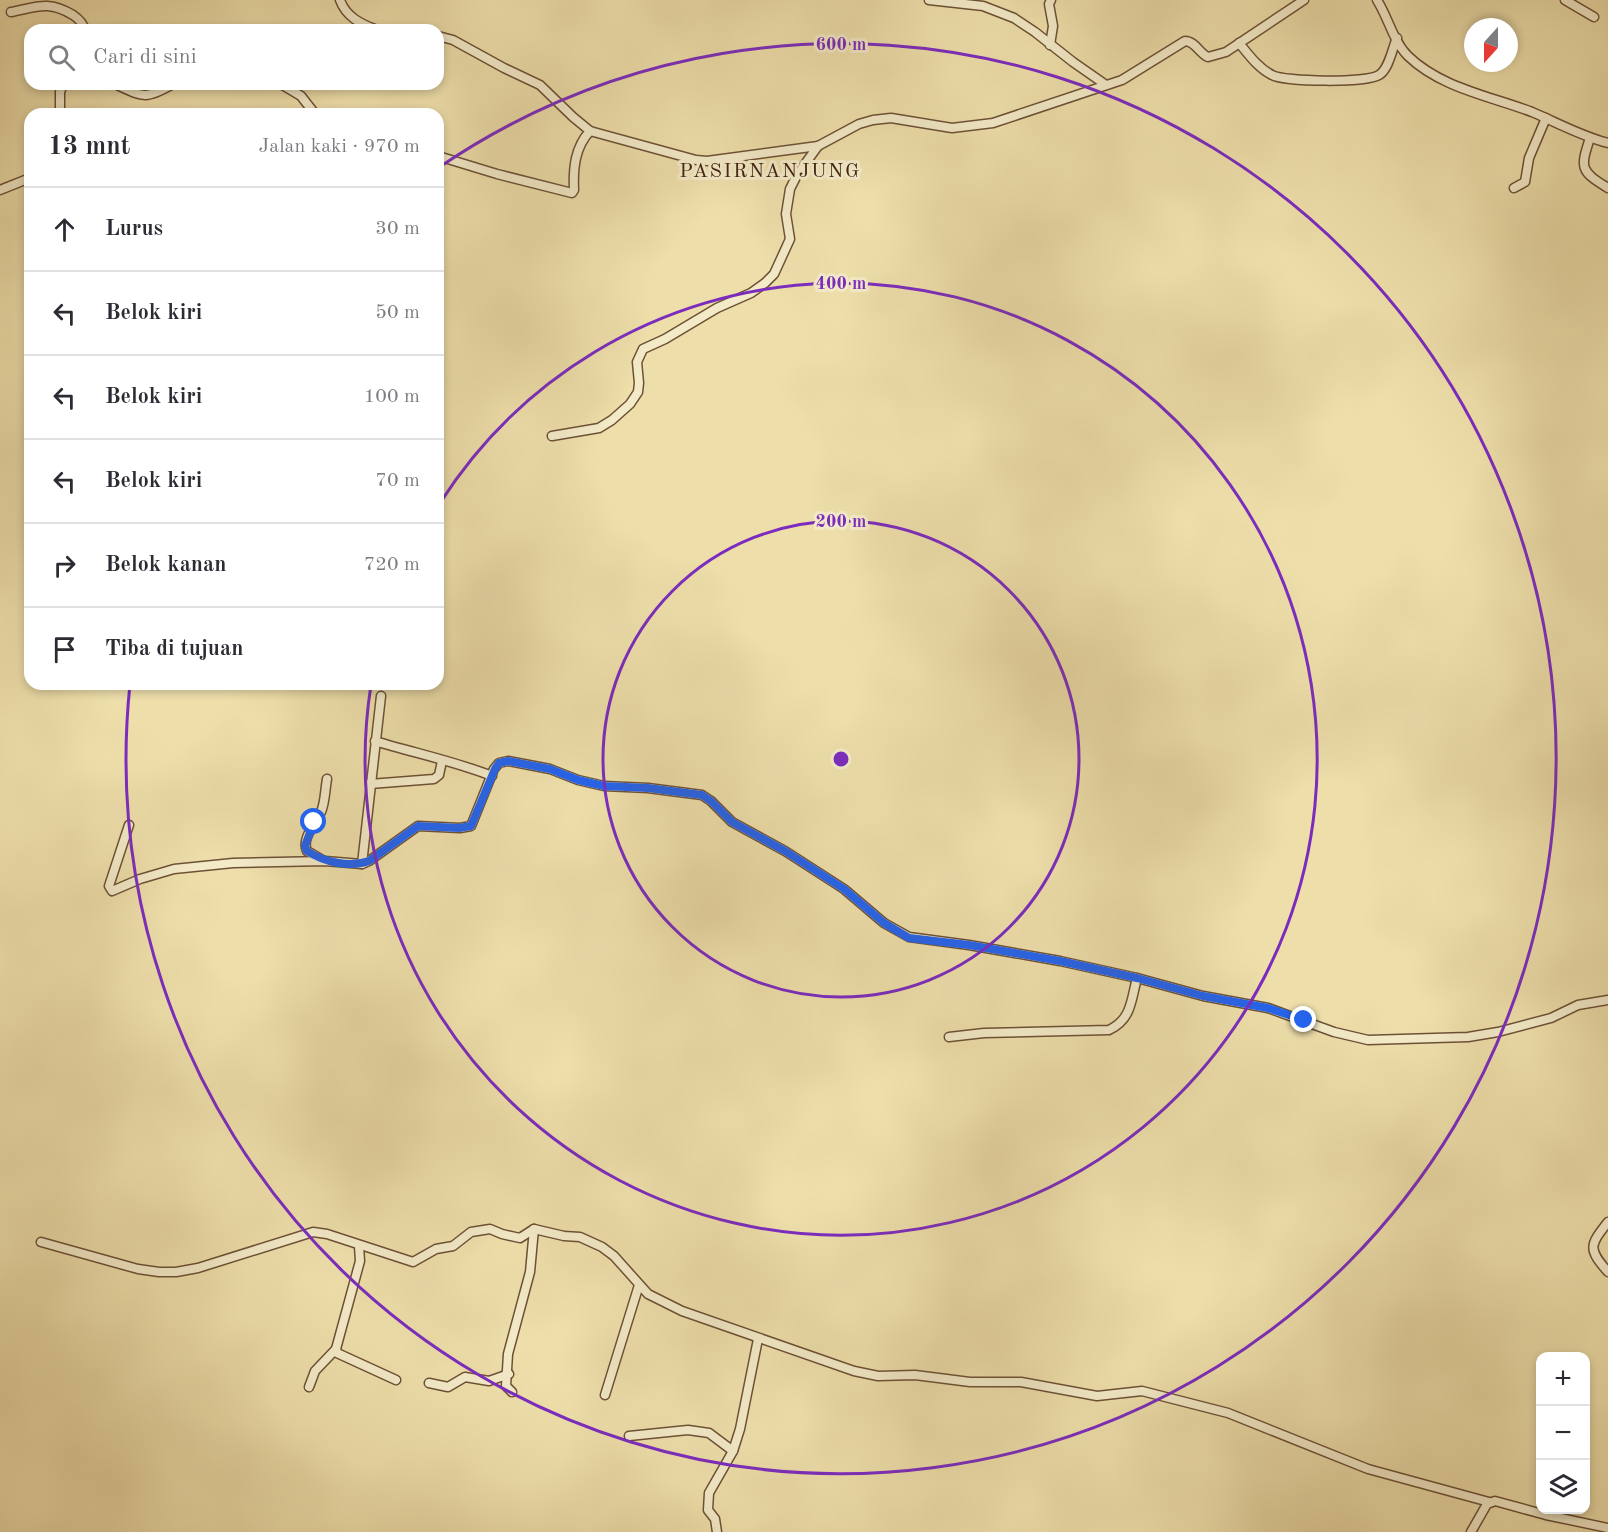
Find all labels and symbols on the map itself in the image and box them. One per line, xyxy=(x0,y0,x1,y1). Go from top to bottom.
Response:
north arrow xyxy=(1464,18,1518,72)
text: 600 m xyxy=(816,36,866,54)
district label: PASIRNANJUNG xyxy=(679,162,861,182)
text: 400 m xyxy=(816,275,866,293)
text: 200 m xyxy=(816,513,866,531)
centre of rings xyxy=(831,749,851,769)
route start xyxy=(300,808,326,834)
route end xyxy=(1290,1006,1316,1032)

